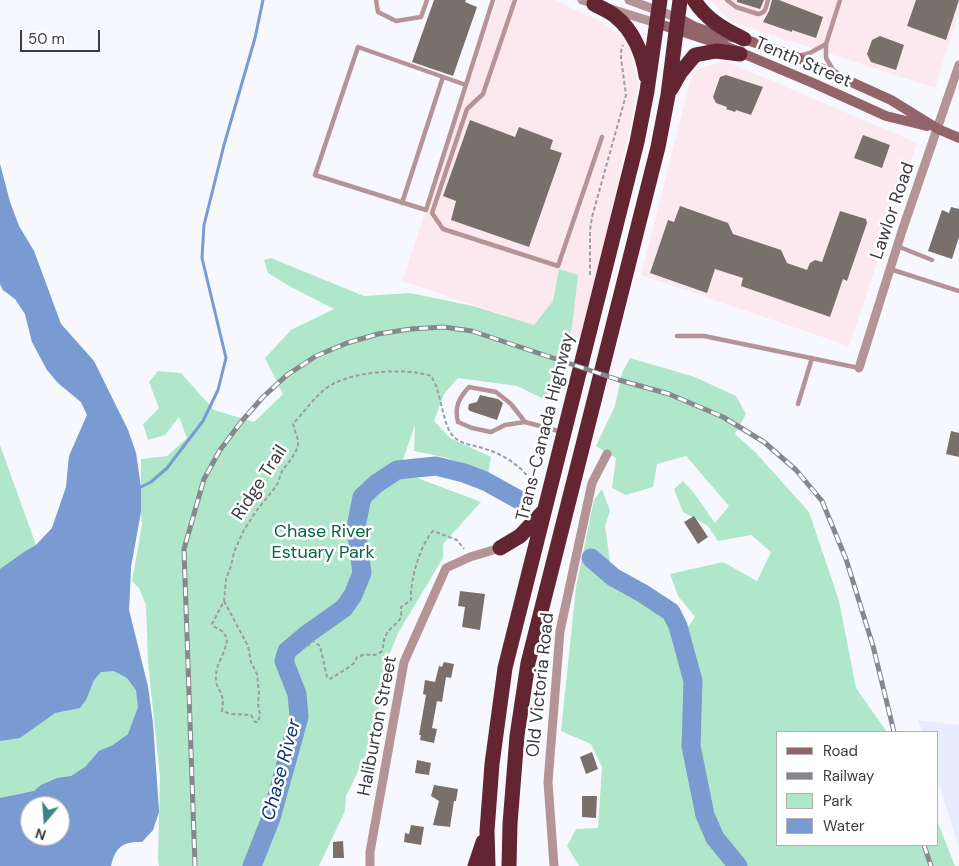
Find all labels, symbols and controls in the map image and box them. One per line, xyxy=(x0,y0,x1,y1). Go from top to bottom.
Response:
scale bar xyxy=(22,20,102,52)
text: 50 m xyxy=(28,29,65,49)
street label: Tenth Street xyxy=(752,33,854,93)
street label: Lawlor Road xyxy=(866,160,920,262)
street label: Trans-Canada Highway xyxy=(512,331,580,523)
street label: Ridge Trail xyxy=(228,442,292,524)
park label: Chase River Estuary Park xyxy=(272,521,374,564)
street label: Old Victoria Road xyxy=(523,612,559,758)
street label: Haliburton Street xyxy=(354,654,402,798)
water label: Chase River xyxy=(258,717,306,823)
legend xyxy=(776,731,939,846)
text: Road xyxy=(823,741,858,761)
text: Railway xyxy=(823,766,874,786)
text: Park xyxy=(823,791,853,811)
north arrow xyxy=(20,796,70,846)
text: Water xyxy=(823,816,864,836)
text: N xyxy=(33,824,48,844)

